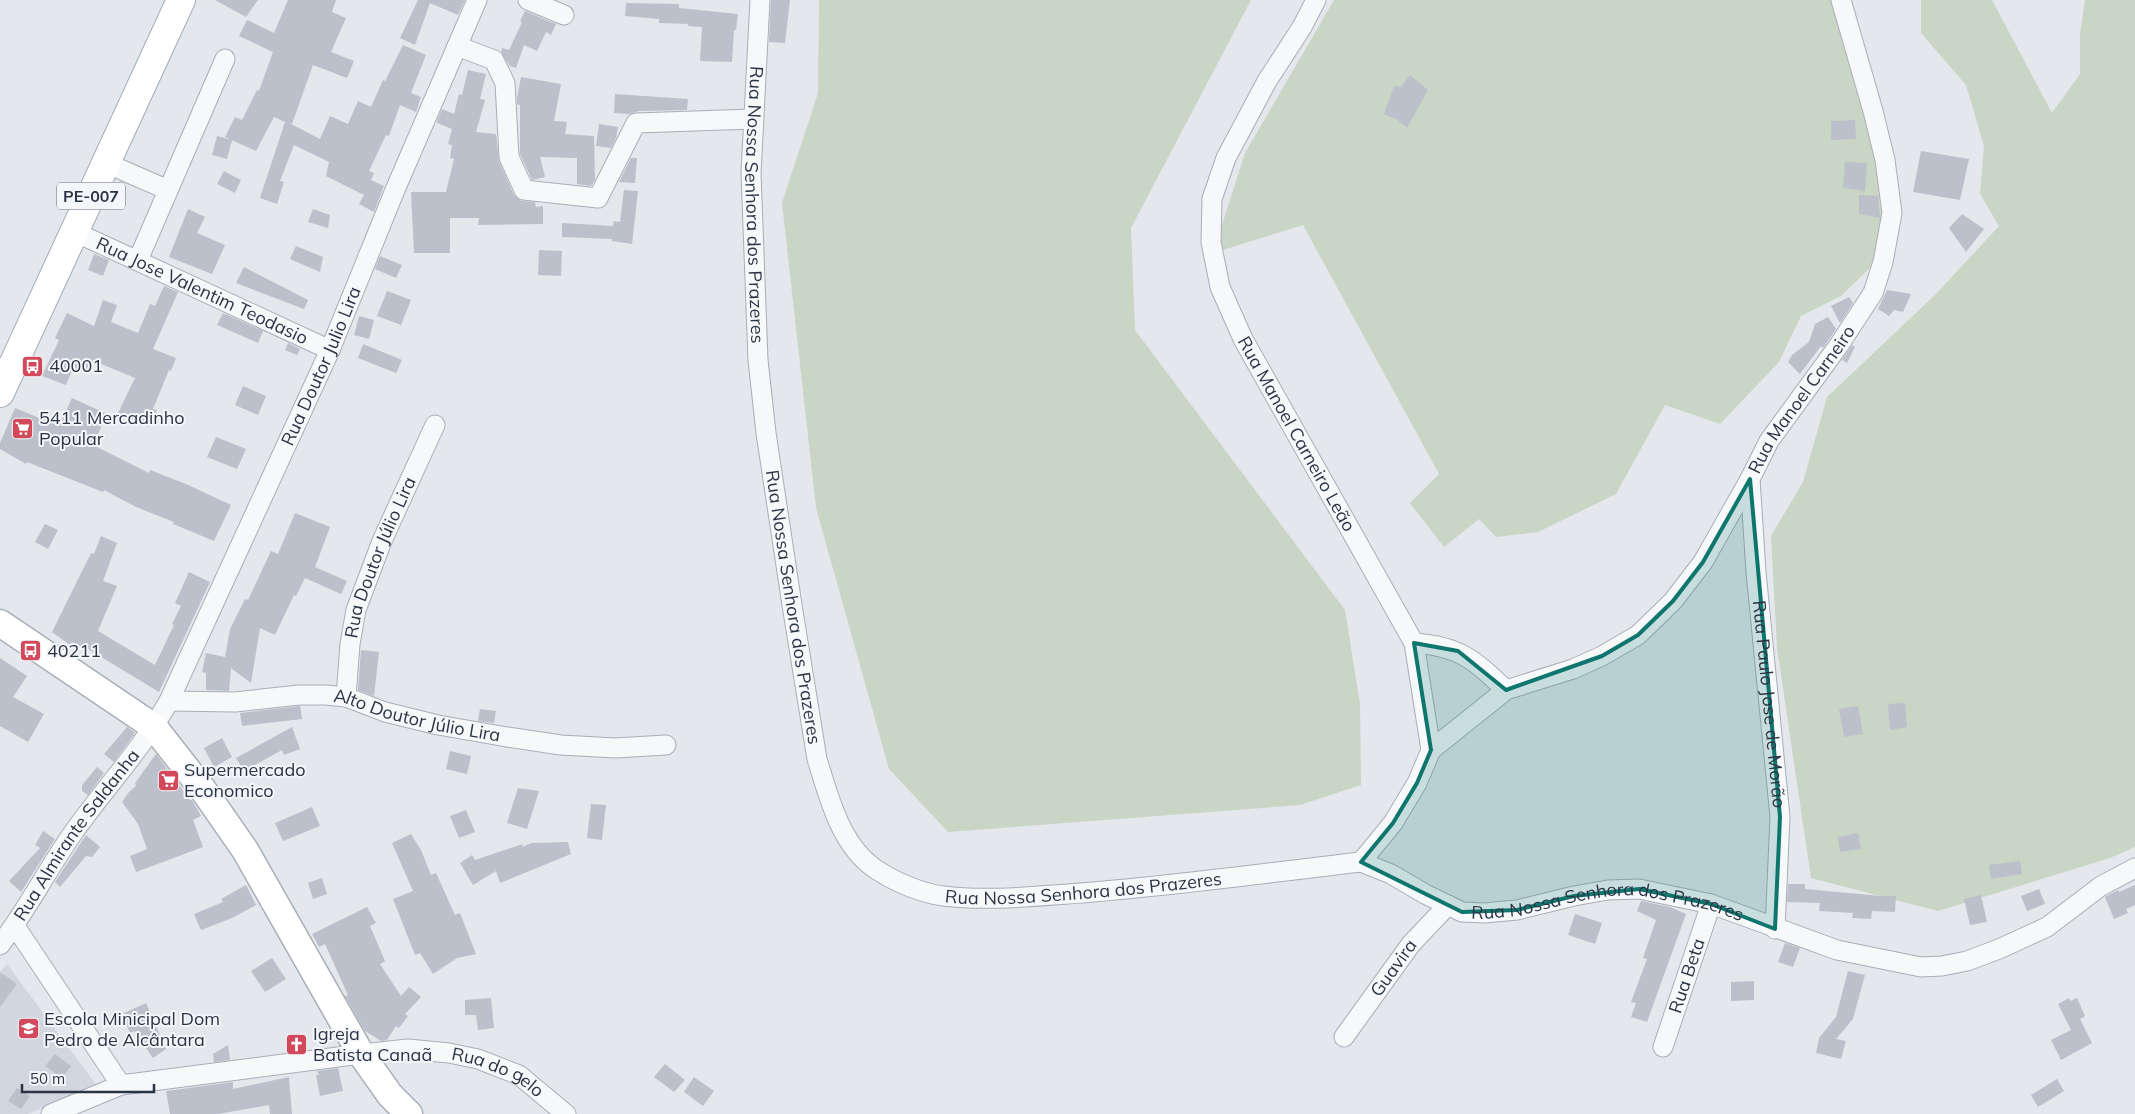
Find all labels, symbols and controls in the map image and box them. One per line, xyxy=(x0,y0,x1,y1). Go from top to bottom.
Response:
street label: Rua Nossa Senhora dos Prazeres xyxy=(740,66,769,344)
road number: PE-007 xyxy=(57,182,125,210)
street label: Rua Jose Valentim Teodasio xyxy=(93,231,312,349)
street label: Rua Doutor Julio Lira xyxy=(276,283,366,449)
street label: Rua Manoel Carneiro xyxy=(1743,321,1860,477)
street label: Rua Manoel Carneiro Leão xyxy=(1233,332,1361,535)
bus stop icon: 40001 xyxy=(21,354,45,378)
place label: 40001 xyxy=(49,354,103,377)
place label: 5411 Mercadinho Popular xyxy=(39,406,185,450)
supermarket icon: 5411 Mercadinho Popular xyxy=(11,416,35,440)
street label: Rua Nossa Senhora dos Prazeres xyxy=(761,468,826,746)
street label: Rua Doutor Júlio Lira xyxy=(339,473,421,640)
street label: Rua Paulo Jose de Morão xyxy=(1748,599,1791,809)
bus stop icon: 40211 xyxy=(19,639,43,663)
place label: 40211 xyxy=(47,639,101,662)
street label: Alto Doutor Júlio Lira xyxy=(333,684,502,747)
street label: Rua Almirante Saldanha xyxy=(8,744,144,925)
place label: Supermercado Economico xyxy=(184,758,305,802)
supermarket icon: Supermercado Economico xyxy=(156,768,180,792)
street label: Rua Nossa Senhora dos Prazeres xyxy=(944,867,1223,909)
street label: Rua Nossa Senhora dos Prazeres xyxy=(1471,877,1747,926)
street label: Guavira xyxy=(1365,934,1422,1001)
street label: Rua Beta xyxy=(1663,935,1710,1016)
place label: Escola Minicipal Dom Pedro de Alcântara xyxy=(44,1007,220,1051)
school or university icon: Escola Minicipal Dom Pedro de Alcântara xyxy=(16,1017,40,1041)
place label: Igreja Batista Canaã xyxy=(313,1022,432,1066)
church icon: Igreja Batista Canaã xyxy=(285,1032,309,1056)
street label: Rua do gelo xyxy=(450,1042,549,1102)
scale bar xyxy=(22,1062,155,1094)
text: 50 m xyxy=(30,1069,65,1088)

